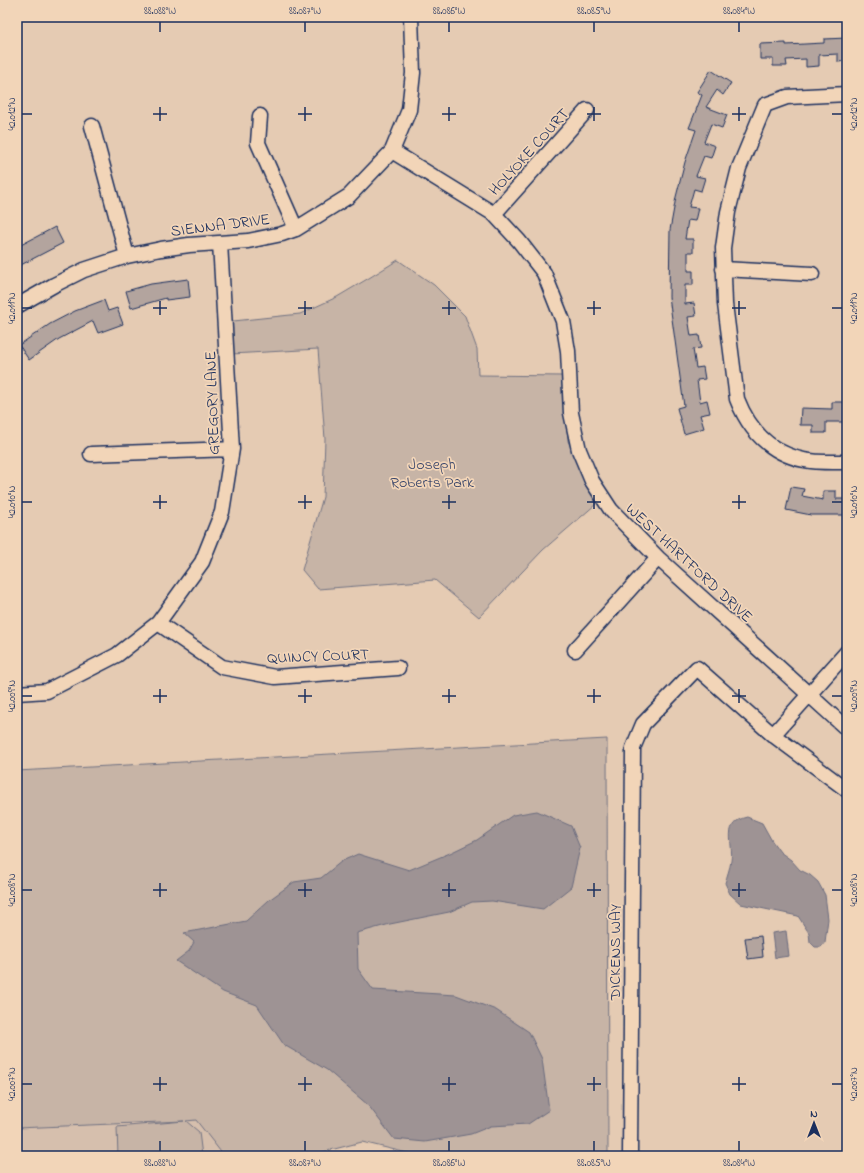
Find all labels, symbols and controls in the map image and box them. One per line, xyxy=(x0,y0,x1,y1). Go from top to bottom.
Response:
text: 88.088°W xyxy=(144,4,176,19)
text: 88.087°W xyxy=(289,4,321,19)
text: 88.086°W xyxy=(433,4,465,19)
text: 88.085°W xyxy=(577,4,611,19)
text: 88.084°W xyxy=(723,4,755,19)
text: 42.012°N xyxy=(5,97,20,131)
text: 42.012°N xyxy=(847,97,862,131)
street label: HOLYOKE COURT xyxy=(483,103,575,202)
street label: SIENNA DRIVE xyxy=(169,208,271,244)
text: 42.011°N xyxy=(5,292,20,324)
text: 42.011°N xyxy=(847,292,862,324)
street label: GREGORY LANE xyxy=(199,350,227,455)
park label: Joseph Roberts Park xyxy=(390,453,475,495)
text: 42.010°N xyxy=(5,486,20,518)
text: 42.010°N xyxy=(847,486,862,518)
street label: WEST HARTFORD DRIVE xyxy=(620,498,758,629)
street label: QUINCY COURT xyxy=(267,643,369,671)
text: 42.009°N xyxy=(5,680,20,712)
text: 42.009°N xyxy=(847,680,862,712)
text: 42.008°N xyxy=(5,873,20,906)
text: 42.008°N xyxy=(847,873,862,906)
street label: DICKENS WAY xyxy=(604,903,628,1001)
text: 42.007°N xyxy=(5,1067,20,1101)
text: 42.007°N xyxy=(847,1067,862,1101)
north arrow xyxy=(794,1103,834,1143)
text: N xyxy=(810,1106,818,1122)
text: 88.088°W xyxy=(144,1156,176,1171)
text: 88.087°W xyxy=(289,1156,321,1171)
text: 88.086°W xyxy=(433,1156,465,1171)
text: 88.085°W xyxy=(577,1156,611,1171)
text: 88.084°W xyxy=(723,1156,755,1171)

